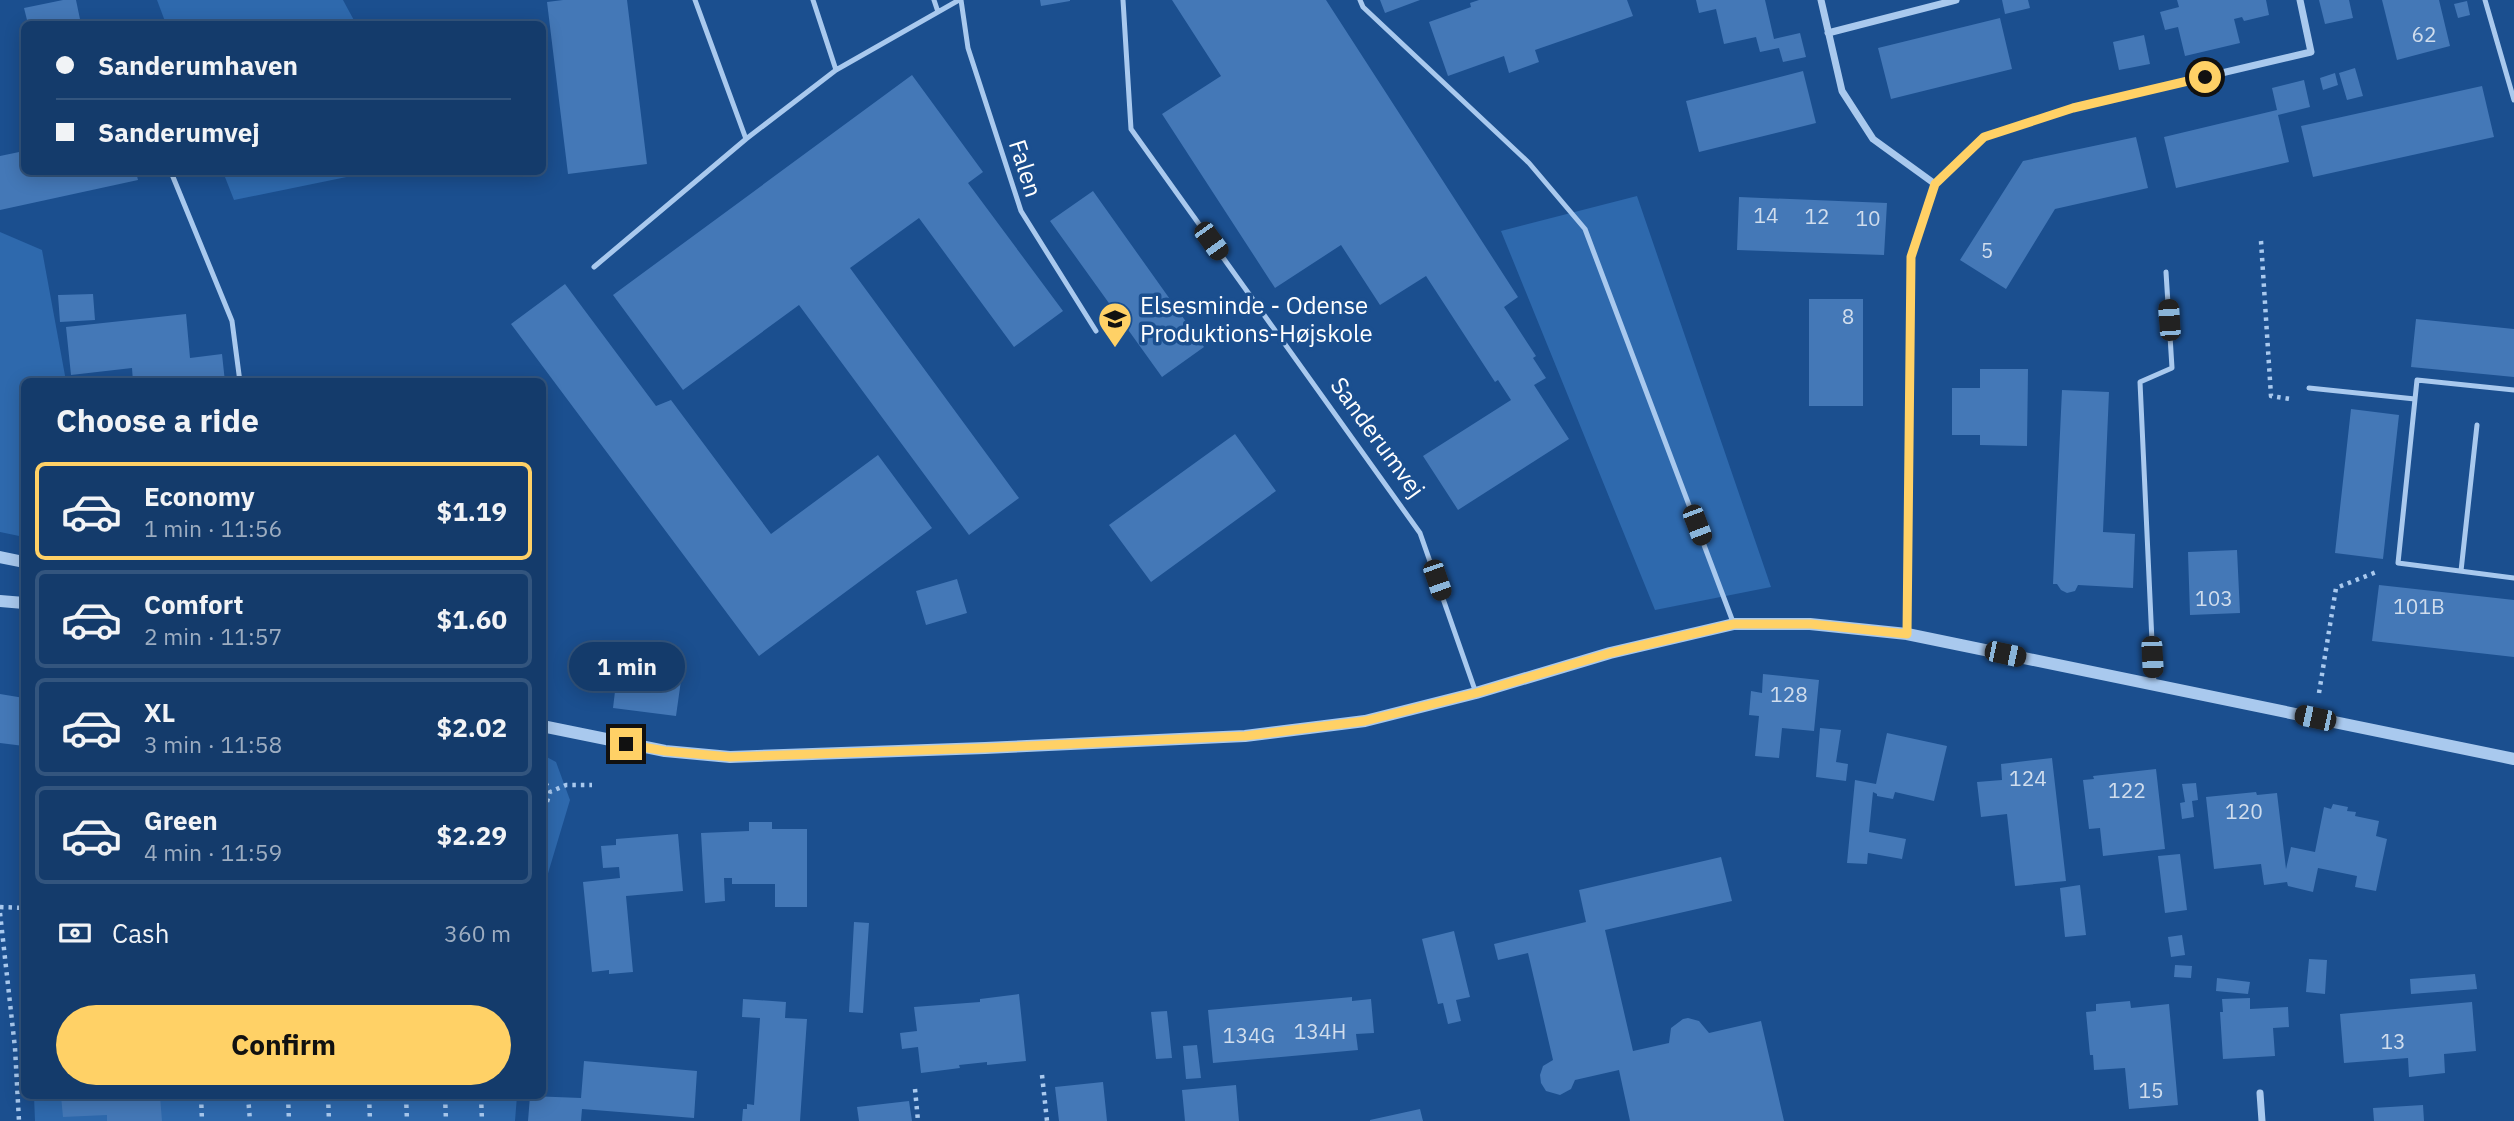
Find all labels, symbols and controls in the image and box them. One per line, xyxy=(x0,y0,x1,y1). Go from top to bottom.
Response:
house number: 62 xyxy=(2411,20,2437,48)
text: Sanderumhaven xyxy=(98,48,298,82)
route start xyxy=(2189,61,2221,93)
text: Sanderumvej xyxy=(98,115,260,149)
street label: Falen xyxy=(1002,135,1050,201)
house number: 14 xyxy=(1753,201,1779,229)
house number: 12 xyxy=(1804,202,1830,230)
house number: 10 xyxy=(1855,204,1881,232)
car xyxy=(1191,218,1232,264)
house number: 5 xyxy=(1981,236,1993,264)
place label: Elsesminde - Odense Produktions-Højskole xyxy=(1140,289,1373,349)
car xyxy=(2158,298,2181,342)
school or university icon: Elsesminde - Odense Produktions-Højskole xyxy=(1096,300,1134,349)
house number: 8 xyxy=(1842,302,1854,330)
street label: Sanderumvej xyxy=(1323,370,1433,504)
text: Choose a ride xyxy=(56,399,259,441)
text: Economy xyxy=(144,479,255,513)
icon: car xyxy=(60,480,123,543)
text: $1.19 xyxy=(437,494,507,528)
car xyxy=(1680,502,1715,548)
text: 1 min · 11:56 xyxy=(144,513,282,543)
car xyxy=(1421,557,1454,603)
house number: 103 xyxy=(2195,584,2233,612)
text: Comfort xyxy=(144,587,243,621)
icon: car xyxy=(60,588,123,651)
house number: 101B xyxy=(2393,592,2445,620)
text: $1.60 xyxy=(437,602,507,636)
text: 2 min · 11:57 xyxy=(144,621,282,651)
car xyxy=(2141,635,2164,679)
car xyxy=(1983,639,2028,669)
callout: 1 min xyxy=(568,642,684,692)
text: 1 min xyxy=(597,651,657,681)
house number: 128 xyxy=(1770,680,1808,708)
text: XL xyxy=(144,695,175,729)
icon: car xyxy=(60,696,123,759)
car xyxy=(2293,703,2338,733)
text: $2.02 xyxy=(437,710,507,744)
route end xyxy=(610,728,642,760)
text: 3 min · 11:58 xyxy=(144,729,282,759)
house number: 124 xyxy=(2009,764,2047,792)
house number: 122 xyxy=(2108,776,2146,804)
house number: 120 xyxy=(2225,797,2263,825)
text: Green xyxy=(144,803,218,837)
icon: car xyxy=(60,804,123,867)
text: $2.29 xyxy=(437,818,507,852)
text: 4 min · 11:59 xyxy=(144,837,282,867)
icon: cash xyxy=(56,914,94,952)
text: Cash xyxy=(112,916,169,950)
text: 360 m xyxy=(444,918,511,948)
button: Confirm xyxy=(56,1005,511,1085)
house number: 134H xyxy=(1294,1017,1346,1045)
house number: 134G xyxy=(1223,1021,1275,1049)
house number: 13 xyxy=(2380,1027,2406,1055)
house number: 15 xyxy=(2138,1076,2164,1104)

